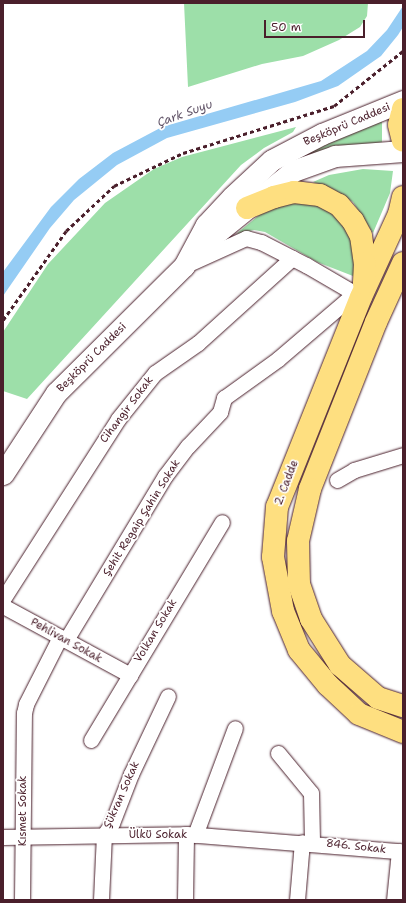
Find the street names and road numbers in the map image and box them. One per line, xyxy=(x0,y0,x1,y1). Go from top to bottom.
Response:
street label: Beşköprü Caddesi xyxy=(302,101,392,149)
street label: Beşköprü Caddesi xyxy=(54,320,130,396)
street label: Cihangir Sokak xyxy=(98,374,156,446)
street label: Şehit Regaip Şahin Sokak xyxy=(101,457,183,579)
street label: 2. Cadde xyxy=(272,459,302,507)
street label: Volkan Sokak xyxy=(132,597,180,665)
street label: Pehlivan Sokak xyxy=(28,616,104,666)
street label: Şükran Sokak xyxy=(101,759,143,831)
street label: Kısmet Sokak xyxy=(16,776,30,846)
street label: Ülkü Sokak xyxy=(129,828,187,842)
street label: 846. Sokak xyxy=(325,837,387,857)

